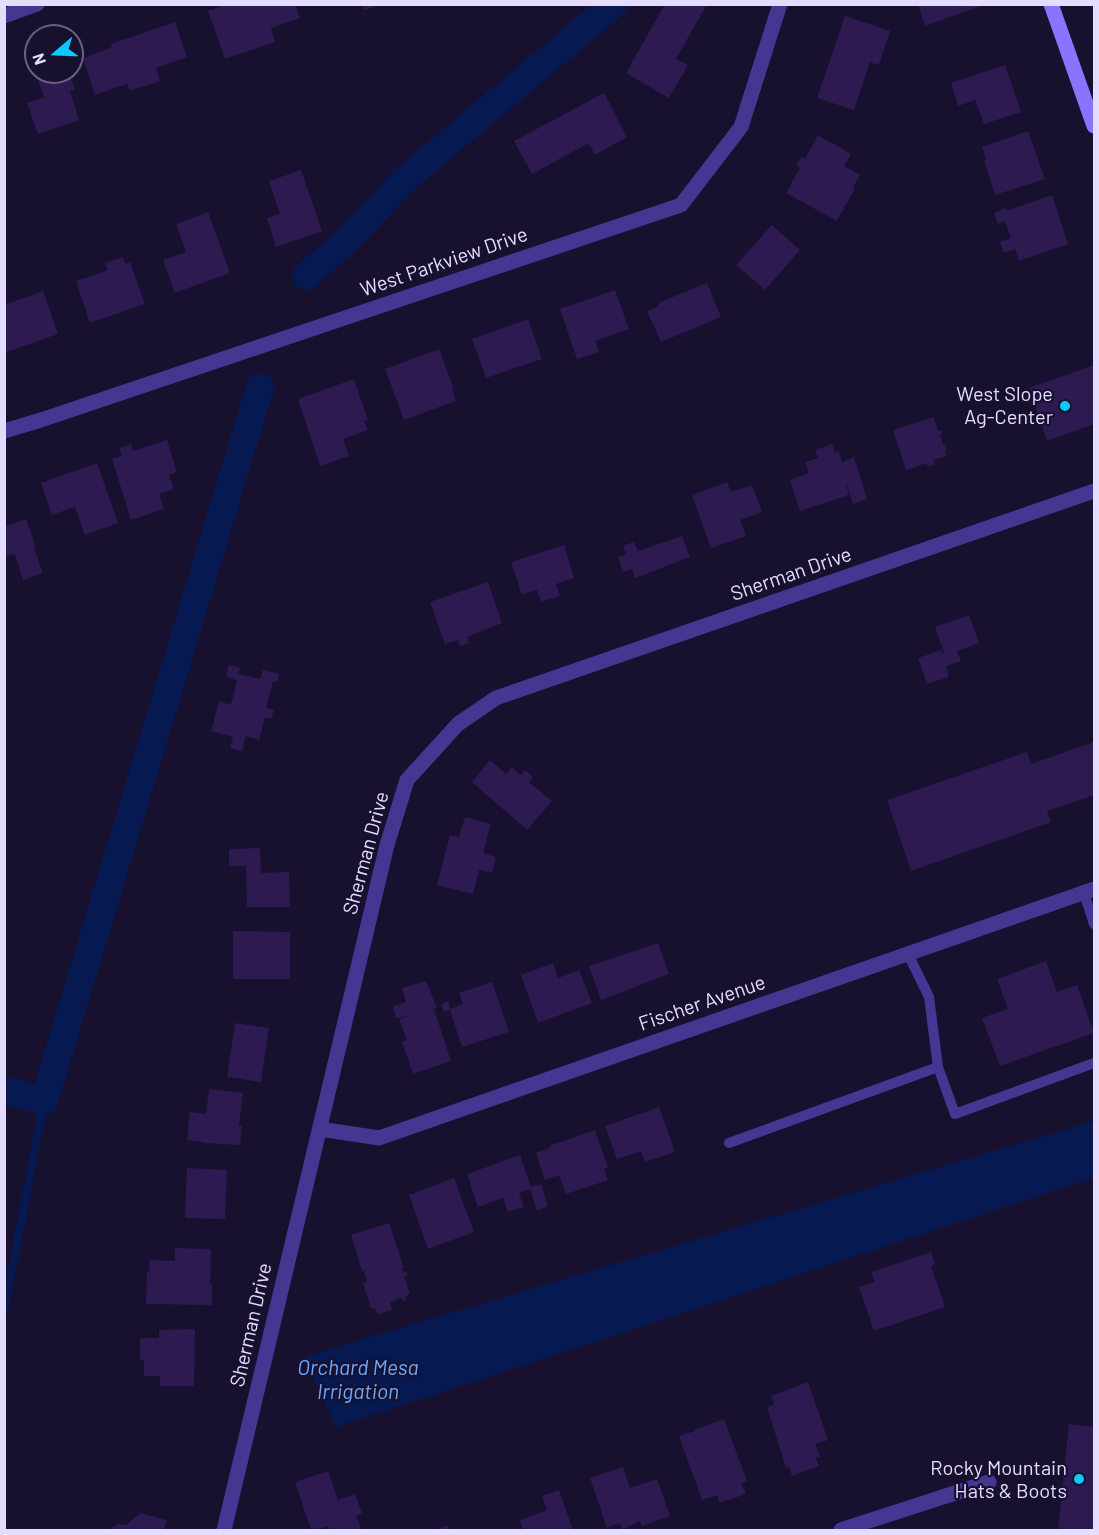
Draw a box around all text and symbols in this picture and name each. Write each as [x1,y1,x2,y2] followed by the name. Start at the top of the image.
[24,24,84,84] north arrow
[28,51,49,68] text: N
[357,222,531,302] street label: West Parkview Drive
[956,382,1053,429] place label: West Slope Ag-Center
[1058,399,1072,413] marker: West Slope Ag-Center
[727,542,855,606] street label: Sherman Drive
[338,789,394,917] street label: Sherman Drive
[635,970,769,1036] street label: Fischer Avenue
[225,1261,277,1389] street label: Sherman Drive
[297,1355,419,1405] water label: Orchard Mesa Irrigation
[930,1456,1067,1503] place label: Rocky Mountain Hats & Boots
[1072,1472,1086,1486] marker: Rocky Mountain Hats & Boots

